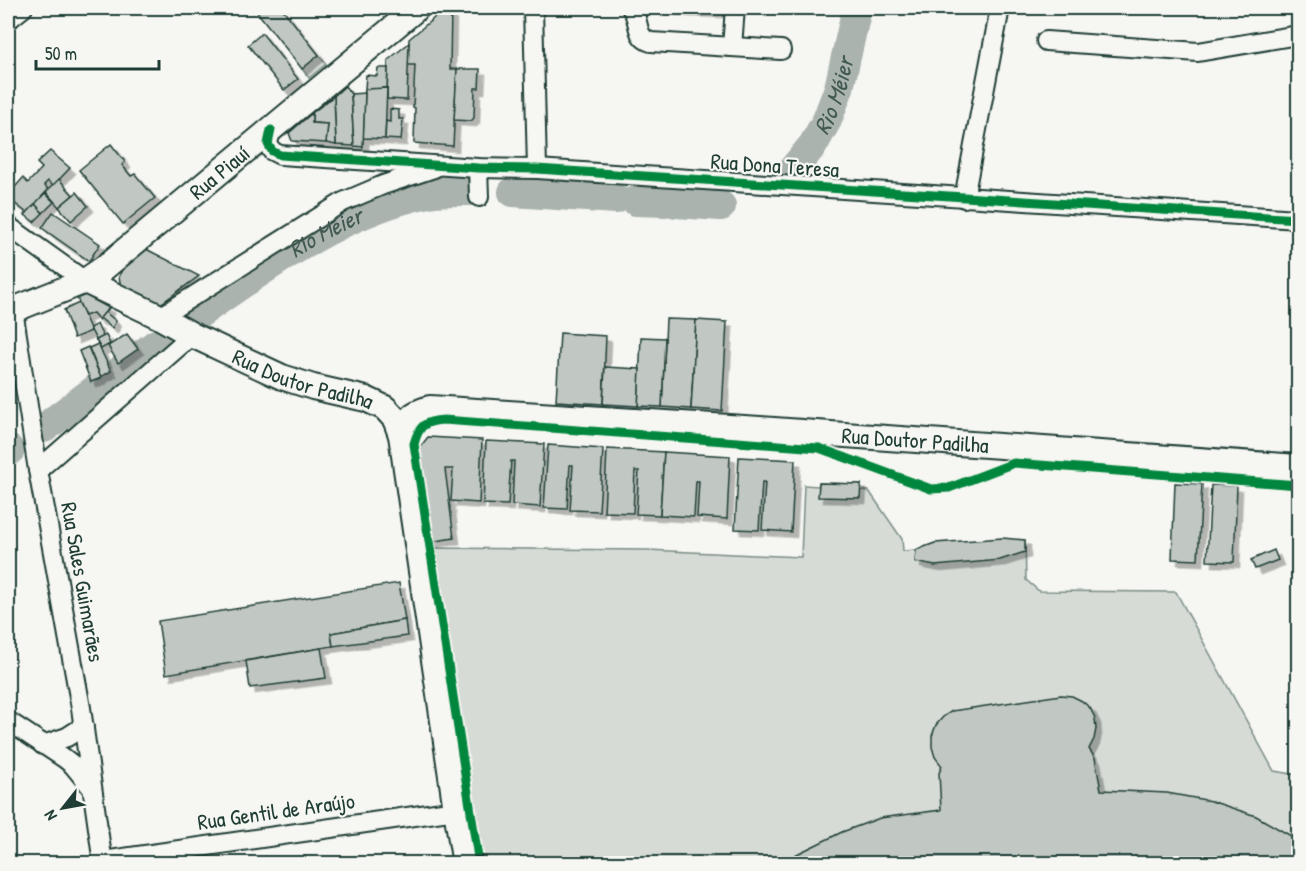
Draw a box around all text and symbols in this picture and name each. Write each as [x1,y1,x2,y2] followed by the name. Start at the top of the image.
[36,33,159,71] scale bar
[45,41,77,66] text: 50 m
[805,51,861,140] water label: Rio Méier
[183,138,256,206] street label: Rua Piauí
[710,146,841,184] street label: Rua Dona Teresa
[282,198,370,265] water label: Rio Méier
[228,341,379,416] street label: Rua Doutor Padilha
[841,420,990,460] street label: Rua Doutor Padilha
[54,500,112,664] street label: Rua Sales Guimarães
[33,778,93,838] north arrow
[196,785,357,837] street label: Rua Gentil de Araújo
[38,806,62,825] text: N

